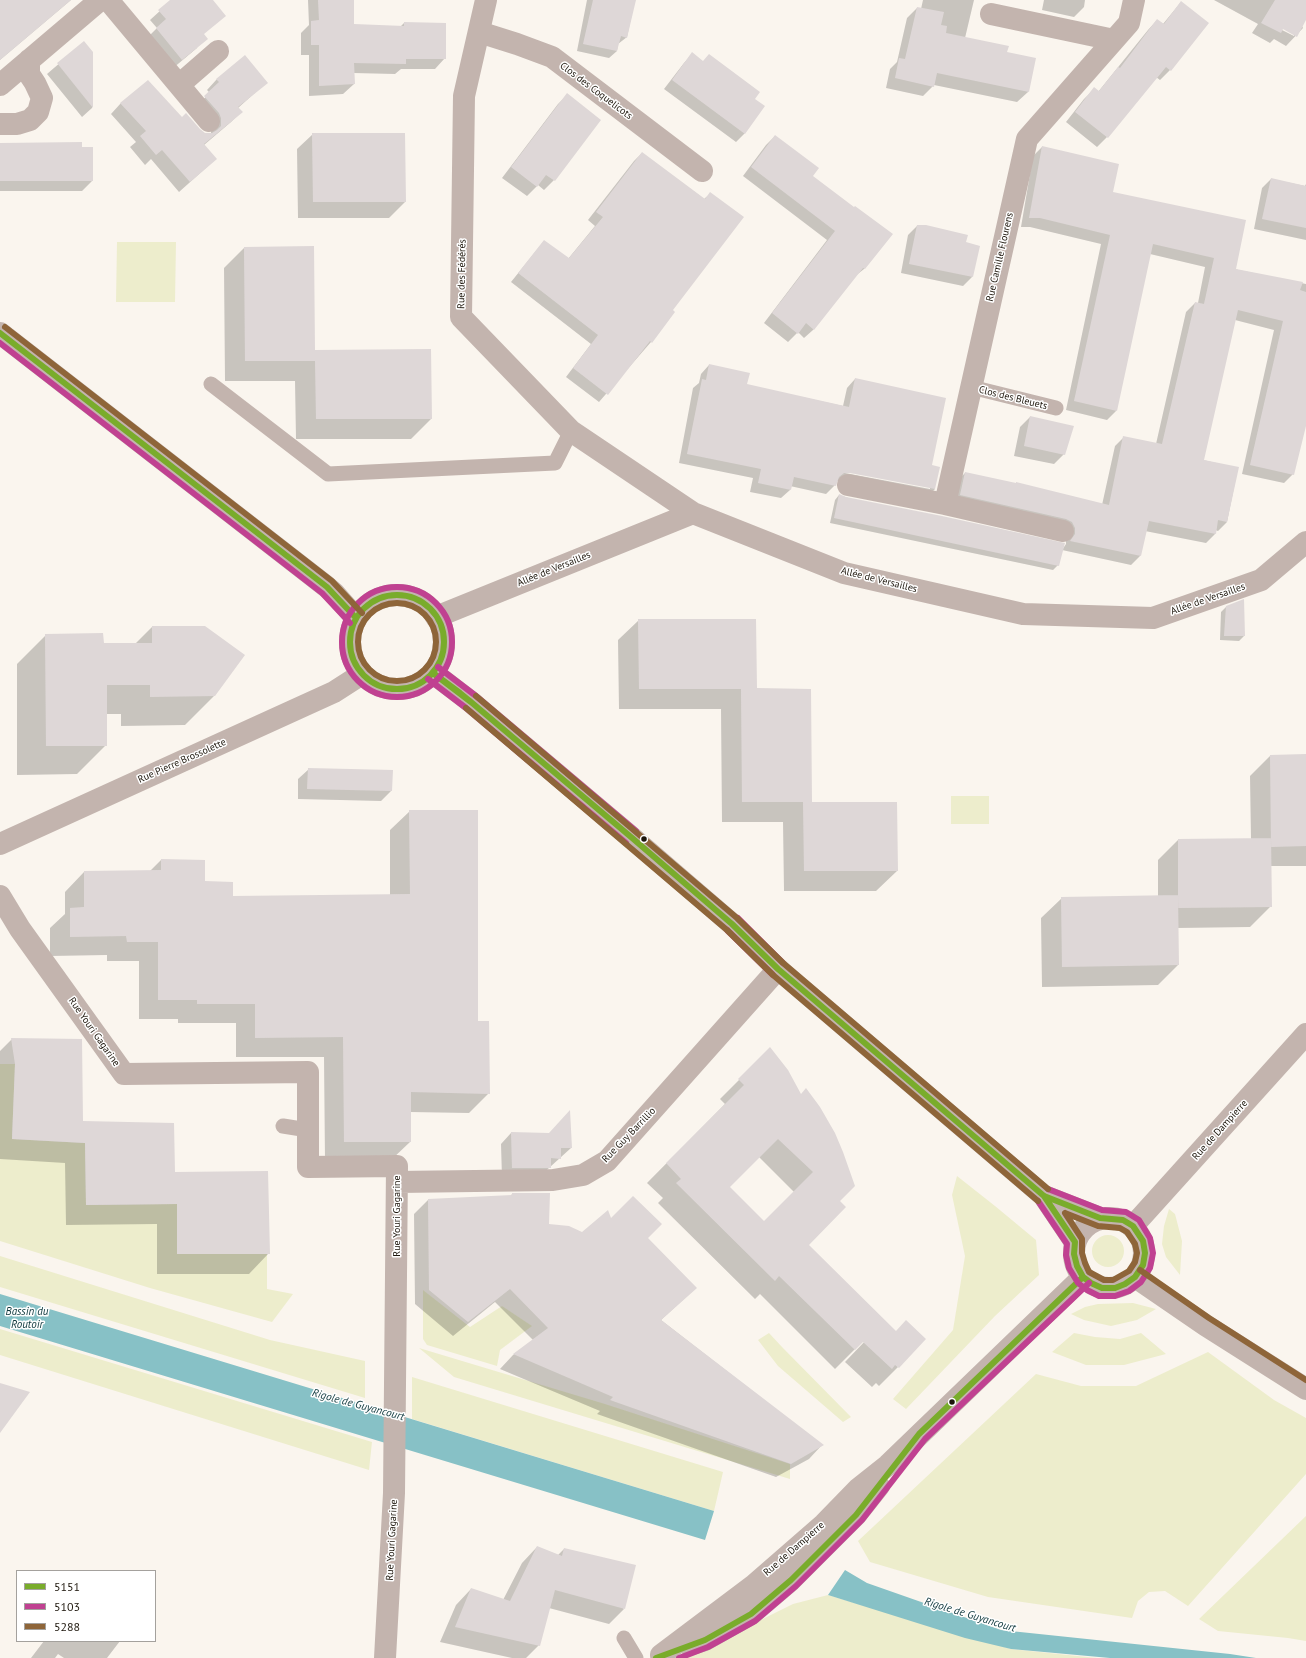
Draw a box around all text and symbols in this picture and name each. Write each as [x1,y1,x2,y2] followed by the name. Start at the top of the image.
[557,60,635,122] street label: Clos des Coquelicots
[984,211,1016,303] street label: Rue Camille Flourens
[455,239,469,309] street label: Rue des Fédérés
[978,384,1048,412] street label: Clos des Bleuets
[516,549,592,589] street label: Allée de Versailles
[840,565,918,595] street label: Allée de Versailles
[1169,581,1247,617] street label: Allée de Versailles
[136,736,228,786] street label: Rue Pierre Brossolette
[639,834,649,844] unlabelled marker
[66,995,122,1069] street label: Rue Youri Gagarine
[1190,1097,1250,1163] street label: Rue de Dampierre
[600,1105,658,1165] street label: Rue Guy Barrillio
[391,1175,403,1257] street label: Rue Youri Gagarine
[6,1305,48,1331] water label: Bassin du Routoir
[311,1386,405,1424] water label: Rigole de Guyancourt
[947,1397,957,1407] unlabelled marker
[384,1499,400,1581] street label: Rue Youri Gagarine
[761,1519,827,1579] street label: Rue de Dampierre
[16,1570,156,1642] legend
[54,1579,80,1594] text: 5151
[923,1595,1017,1635] water label: Rigole de Guyancourt
[54,1599,80,1614] text: 5103
[54,1619,80,1634] text: 5288

